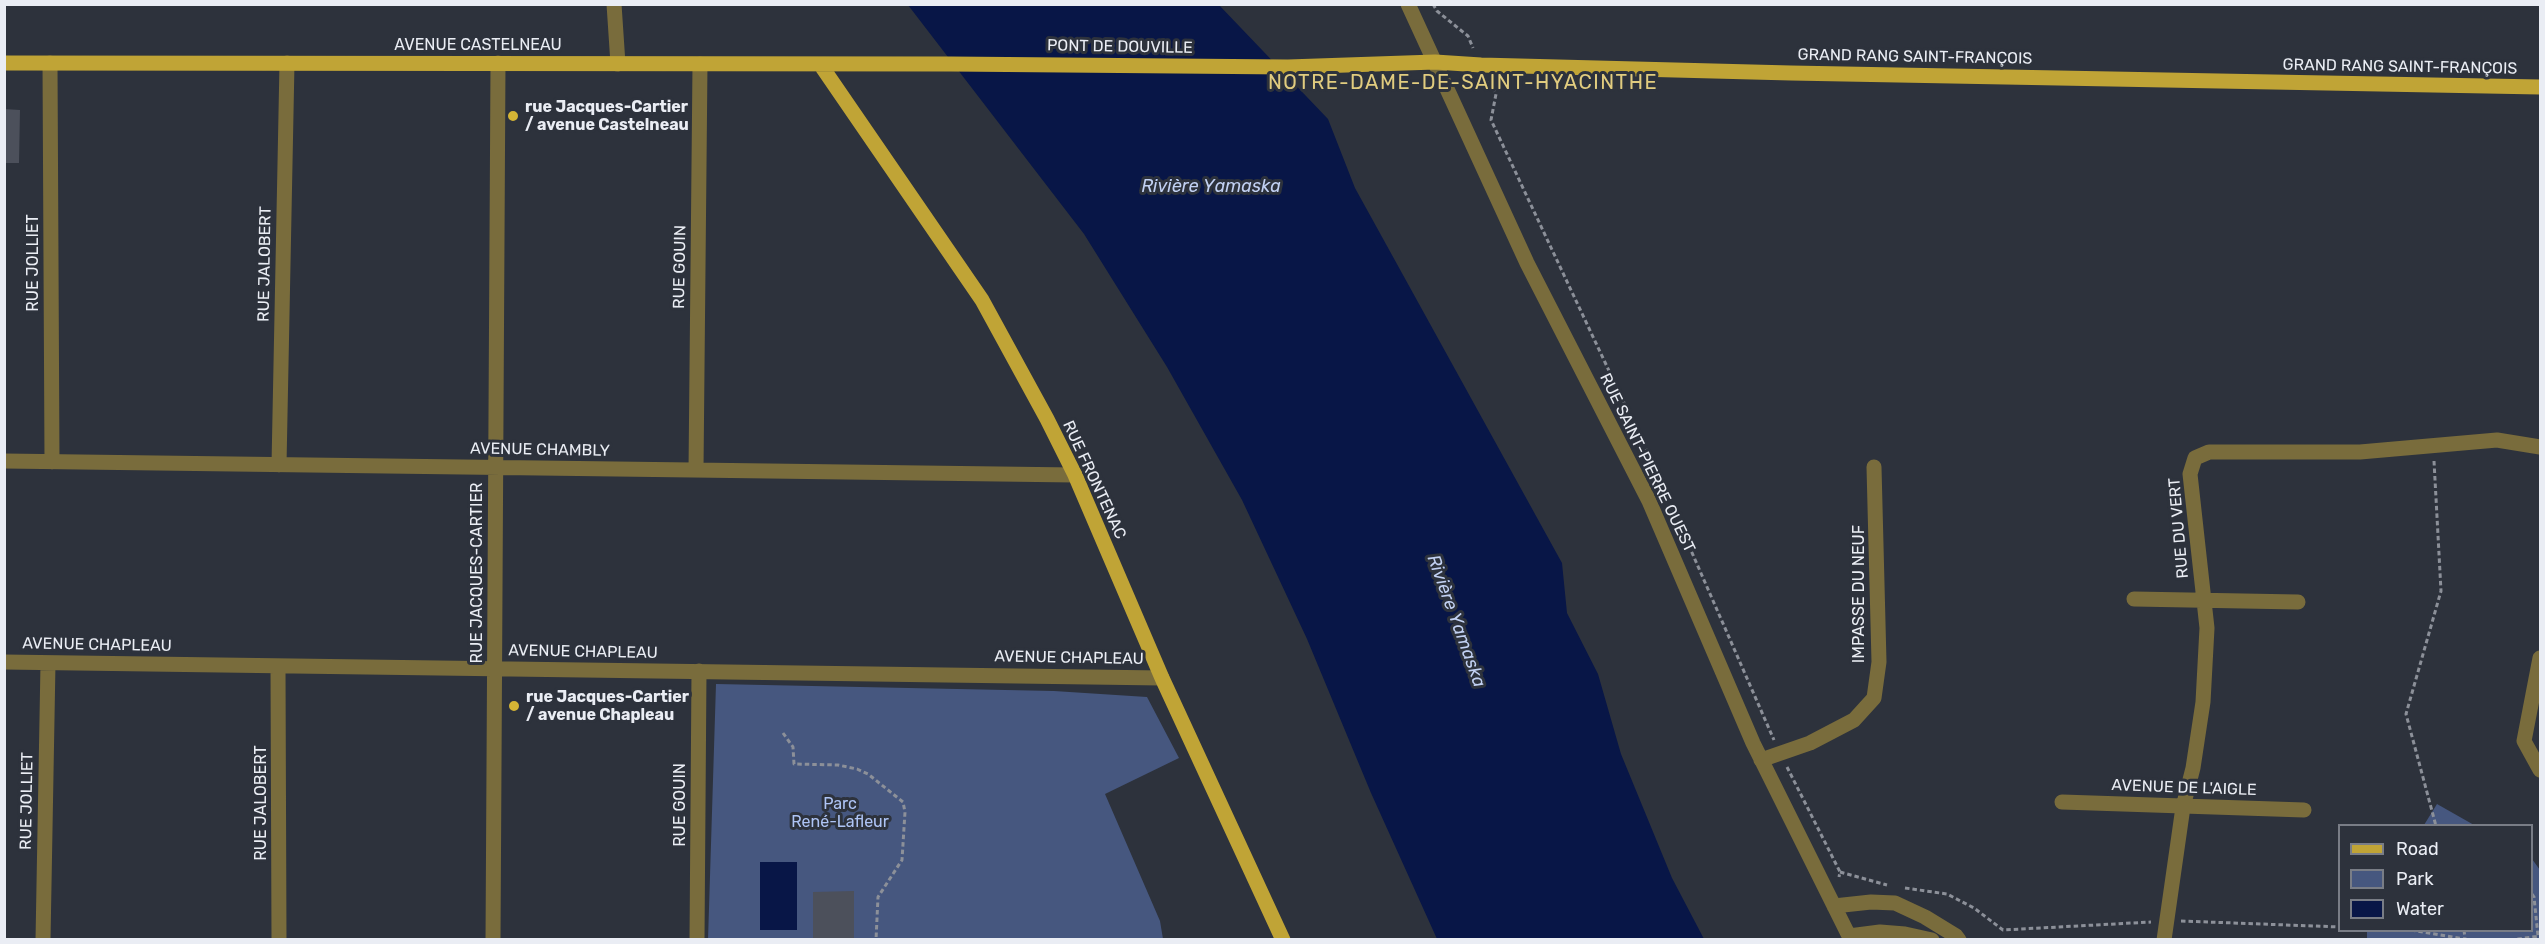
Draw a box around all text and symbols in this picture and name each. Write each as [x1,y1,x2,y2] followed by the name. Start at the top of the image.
[394,35,562,55] street label: AVENUE CASTELNEAU
[1047,36,1193,58] street label: PONT DE DOUVILLE
[1798,45,2032,69] street label: GRAND RANG SAINT-FRANÇOIS
[2283,55,2517,79] street label: GRAND RANG SAINT-FRANÇOIS
[1268,71,1658,95] district label: NOTRE-DAME-DE-SAINT-HYACINTHE
[525,97,689,135] place label: rue Jacques-Cartier / avenue Castelneau
[506,109,520,123] marker: rue Jacques-Cartier / avenue Castelneau
[1141,176,1281,198] water label: Rivière Yamaska
[254,206,276,322] street label: RUE JALOBERT
[23,214,43,312] street label: RUE JOLLIET
[670,225,690,309] street label: RUE GOUIN
[1595,370,1699,556] street label: RUE SAINT-PIERRE OUEST
[1058,418,1130,542] street label: RUE FRONTENAC
[470,439,610,461] street label: AVENUE CHAMBLY
[2165,477,2193,579] street label: RUE DU VERT
[467,482,487,664] street label: RUE JACQUES-CARTIER
[1849,525,1869,663] street label: IMPASSE DU NEUF
[1422,552,1490,690] water label: Rivière Yamaska
[22,634,172,656] street label: AVENUE CHAPLEAU
[508,641,658,663] street label: AVENUE CHAPLEAU
[994,647,1144,669] street label: AVENUE CHAPLEAU
[526,687,689,725] place label: rue Jacques-Cartier / avenue Chapleau
[507,699,521,713] marker: rue Jacques-Cartier / avenue Chapleau
[251,745,271,861] street label: RUE JALOBERT
[17,752,37,850] street label: RUE JOLLIET
[670,763,690,847] street label: RUE GOUIN
[2111,776,2257,800] street label: AVENUE DE L'AIGLE
[791,794,889,832] park label: Parc René-Lafleur
[2338,824,2533,932] legend
[2396,838,2439,860] text: Road
[2396,868,2433,890] text: Park
[2396,898,2444,920] text: Water

